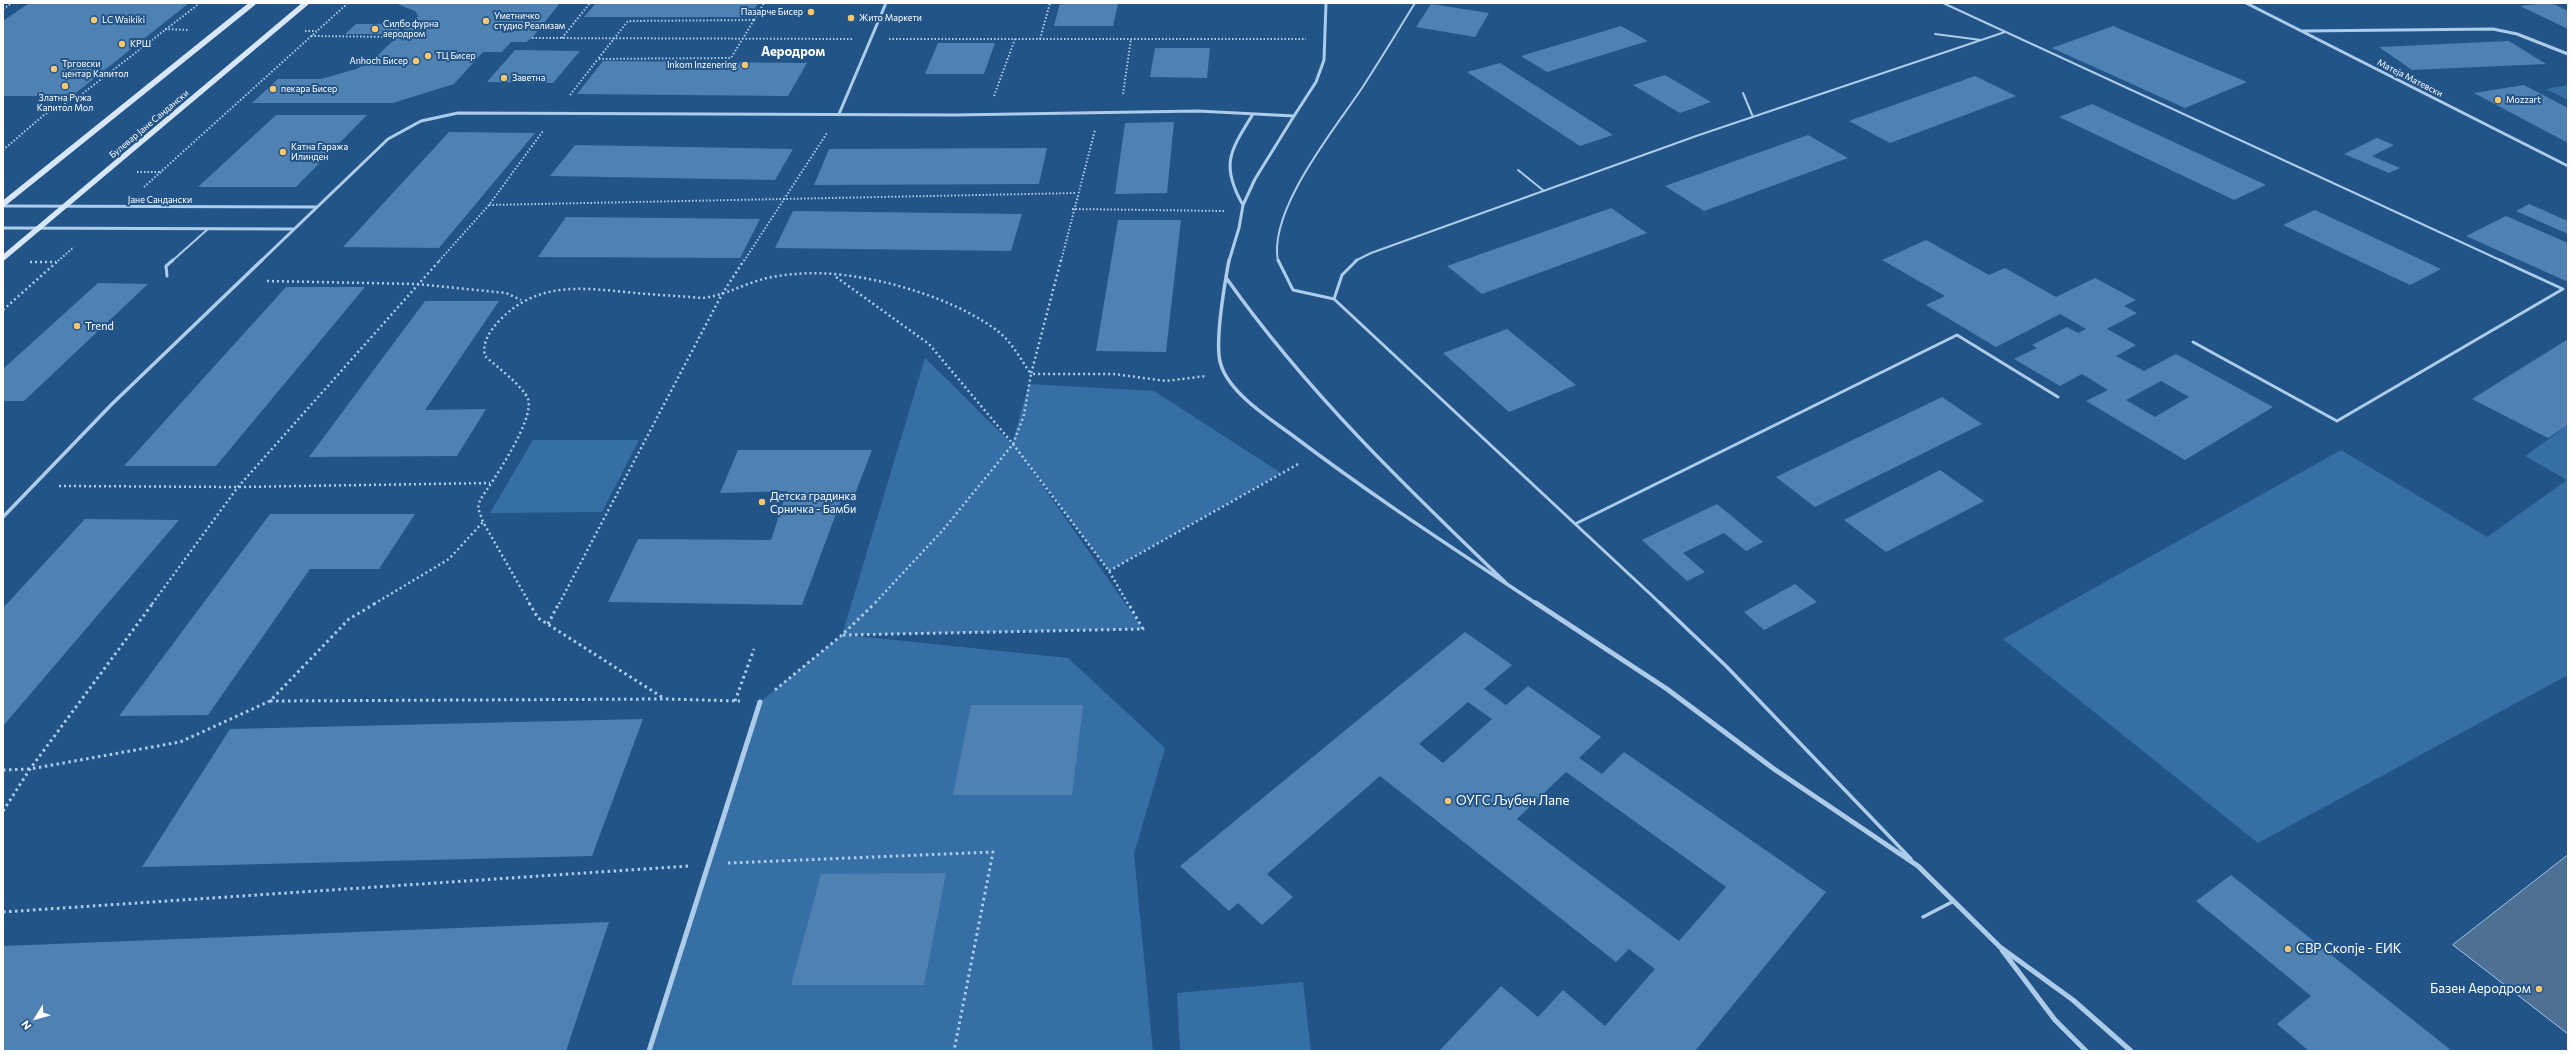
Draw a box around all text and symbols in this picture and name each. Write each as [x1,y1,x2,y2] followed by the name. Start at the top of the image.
[741,7,803,17] place label: Пазарче Бисер
[806,7,816,17] marker: Пазарче Бисер
[494,11,565,32] place label: Уметничко студио Реализам
[846,13,856,23] marker: Жито Маркети
[859,13,922,23] place label: Жито Маркети
[89,15,99,25] marker: LC Waikiki
[102,15,145,25] place label: LC Waikiki
[481,16,491,26] marker: Уметничко студио Реализам
[383,19,439,40] place label: Силбо фурна аеродром
[370,24,380,34] marker: Силбо фурна аеродром
[117,39,127,49] marker: КРШ
[130,39,151,49] place label: КРШ
[761,44,825,60] district label: Аеродром
[423,51,433,61] marker: ТЦ Бисер
[436,51,476,61] place label: ТЦ Бисер
[350,56,408,66] place label: Anhoch Бисер
[411,56,421,66] marker: Anhoch Бисер
[2375,57,2445,99] street label: Матеја Матевски
[62,59,129,80] place label: Трговски центар Капитол
[667,60,737,70] place label: Inkom Inzenering
[740,60,750,70] marker: Inkom Inzenering
[49,64,59,74] marker: Трговски центар Капитол
[499,73,509,83] marker: Заветна
[512,73,545,83] place label: Заветна
[60,81,70,91] marker: Златна Ружа Капитол Мол
[268,84,278,94] marker: пекара Бисер
[281,84,337,94] place label: пекара Бисер
[107,88,191,160] street label: Булевар Јане Сандански
[37,93,93,114] place label: Златна Ружа Капитол Мол
[2493,95,2503,105] marker: Mozzart
[2506,95,2541,105] place label: Mozzart
[291,142,348,163] place label: Катна Гаража Илинден
[278,147,288,157] marker: Катна Гаража Илинден
[128,195,192,205] street label: Јане Сандански
[85,319,114,333] place label: Trend
[72,321,82,331] marker: Trend
[770,489,856,515] place label: Детска градинка Срничка - Бамби
[757,497,767,507] marker: Детска градинка Срничка - Бамби
[1456,793,1569,809] place label: ОУГС Љубен Лапе
[1443,796,1453,806] marker: ОУГС Љубен Лапе
[2296,941,2402,957] place label: СВР Скопје - ЕИК
[2283,944,2293,954] marker: СВР Скопје - ЕИК
[2430,981,2531,997] place label: Базен Аеродром
[2534,984,2544,994] marker: Базен Аеродром
[16,998,56,1038] north arrow
[18,1018,34,1033] text: N

